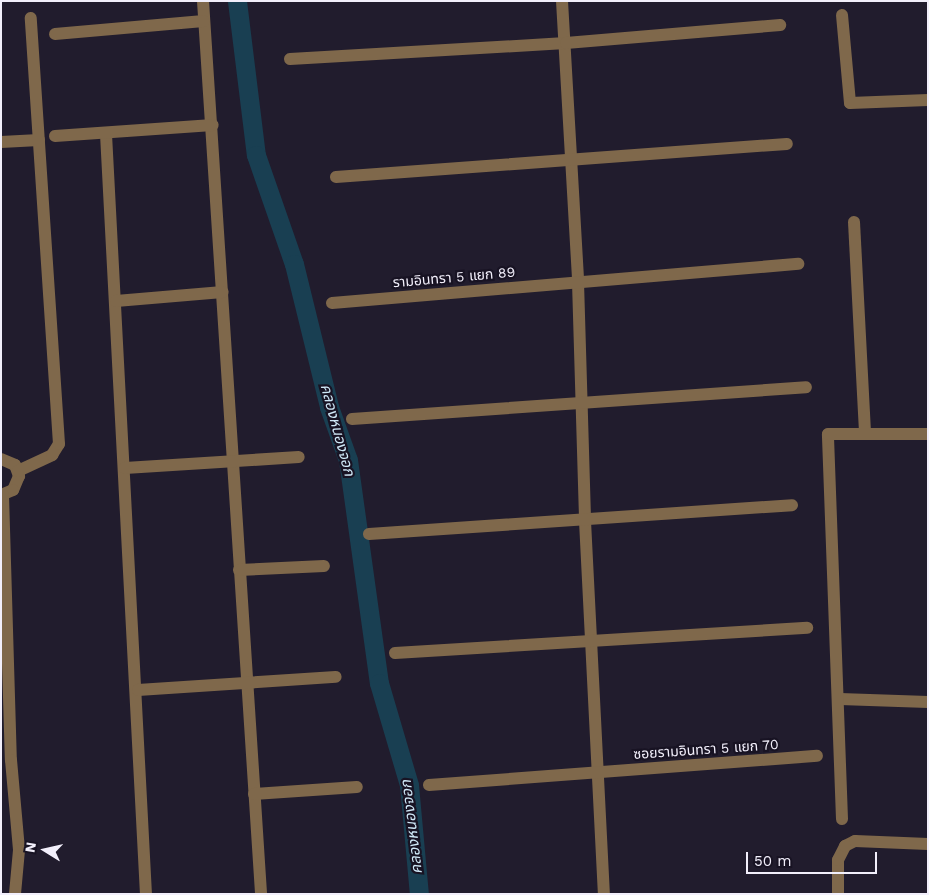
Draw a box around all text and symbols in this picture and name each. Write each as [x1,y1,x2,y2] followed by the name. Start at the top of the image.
[392,263,516,291] street label: รามอินทรา 5 แยก 89
[316,382,358,478] water label: คลองหนองจอก
[633,736,779,762] street label: ซอยรามอินทรา 5 แยก 70
[397,779,427,875] water label: คลองหนองจอก
[20,825,70,875] north arrow
[21,841,39,854] text: N
[749,842,880,874] scale bar
[754,852,791,870] text: 50 m

